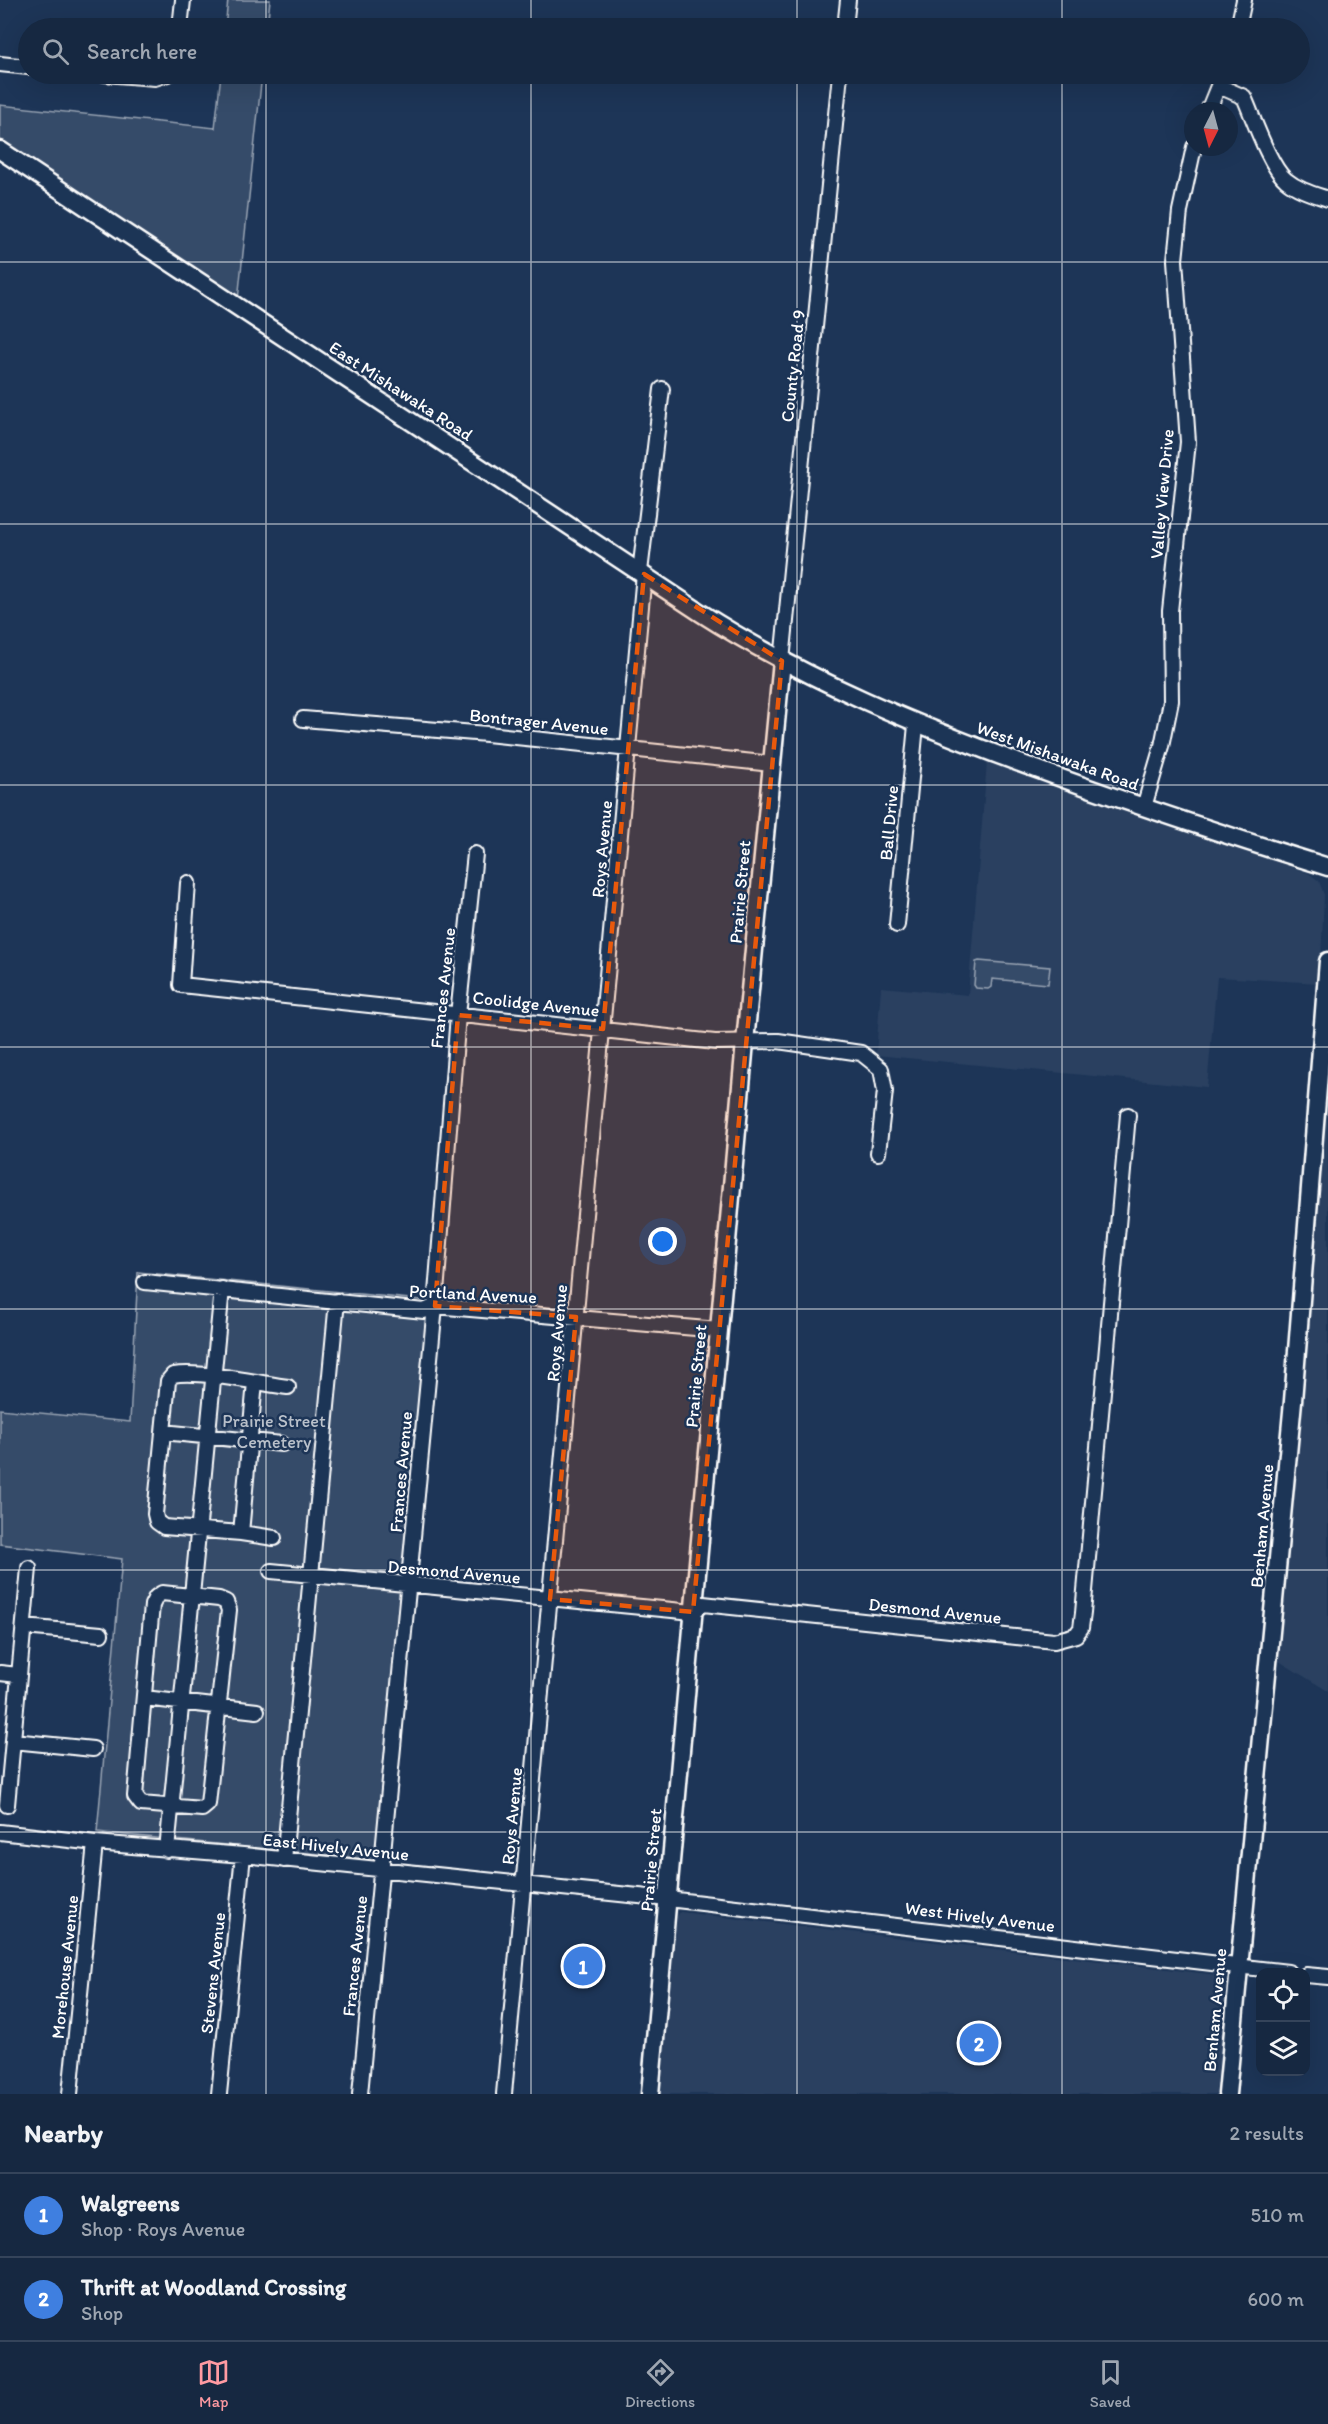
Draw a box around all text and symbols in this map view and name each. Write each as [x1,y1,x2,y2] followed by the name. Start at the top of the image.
[18,18,1310,84] search box
[39,35,72,68] icon: search
[87,38,197,65] text: Search here
[1184,102,1238,156] north arrow
[776,309,810,423] street label: County Road 9
[325,336,477,446] street label: East Mishawaka Road
[1145,428,1179,560] street label: Valley View Drive
[468,704,610,740] street label: Bontrager Avenue
[974,716,1142,796] street label: West Mishawaka Road
[875,784,903,862] street label: Ball Drive
[587,799,617,899] street label: Roys Avenue
[725,839,755,944] street label: Prairie Street
[426,926,460,1050] street label: Frances Avenue
[471,986,601,1022] street label: Coolidge Avenue
[648,1227,677,1256] your location
[409,1280,537,1308] street label: Portland Avenue
[542,1283,572,1383] street label: Roys Avenue
[681,1323,711,1428] street label: Prairie Street
[222,1410,326,1453] park label: Prairie Street Cemetery
[385,1411,417,1533] street label: Frances Avenue
[1246,1463,1278,1589] street label: Benham Avenue
[387,1555,521,1589] street label: Desmond Avenue
[867,1593,1003,1629] street label: Desmond Avenue
[497,1766,527,1866] street label: Roys Avenue
[636,1807,666,1912] street label: Prairie Street
[262,1828,410,1866] street label: East Hively Avenue
[47,1894,83,2040] street label: Morehouse Avenue
[338,1894,372,2018] street label: Frances Avenue
[904,1897,1056,1937] street label: West Hively Avenue
[196,1911,230,2035] street label: Stevens Avenue
[564,1944,602,1988] pin: 1
[1199,1947,1231,2073] street label: Benham Avenue
[1256,1968,1310,2076] map controls
[1256,1968,1310,2022] button: locate
[960,2020,998,2066] pin: 2
[1256,2022,1310,2076] button: layers
[24,2117,103,2149] text: Nearby
[1230,2121,1304,2145] text: 2 results
[81,2190,180,2217] text: Walgreens
[39,2203,48,2227] text: 1
[1251,2203,1304,2227] text: 510 m
[81,2217,245,2241] text: Shop · Roys Avenue
[81,2274,346,2301] text: Thrift at Woodland Crossing
[38,2287,49,2311] text: 2
[1247,2287,1304,2311] text: 600 m
[81,2301,123,2325] text: Shop
[197,2356,230,2411] tab: Map
[625,2356,695,2411] tab: Directions
[1090,2356,1131,2411] tab: Saved

